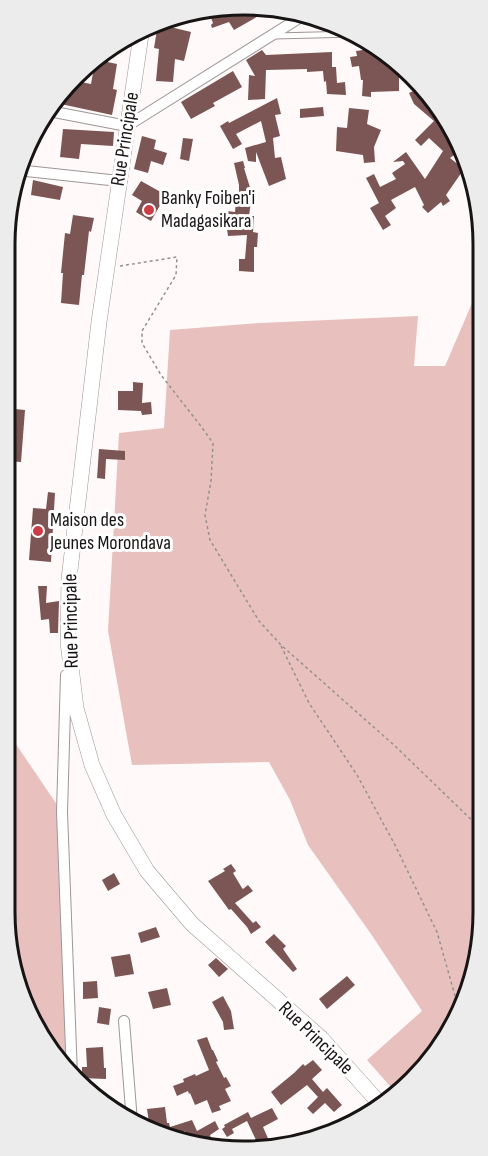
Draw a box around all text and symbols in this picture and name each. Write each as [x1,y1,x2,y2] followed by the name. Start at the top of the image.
[106,90,144,188] street label: Rue Principale
[161,186,255,233] place label: Banky Foiben'i Madagasikara
[142,203,156,217] marker: Banky Foiben'i Madagasikara
[49,508,171,555] place label: Maison des Jeunes Morondava
[31,524,45,538] marker: Maison des Jeunes Morondava
[58,573,84,669] street label: Rue Principale
[274,996,358,1080] street label: Rue Principale

